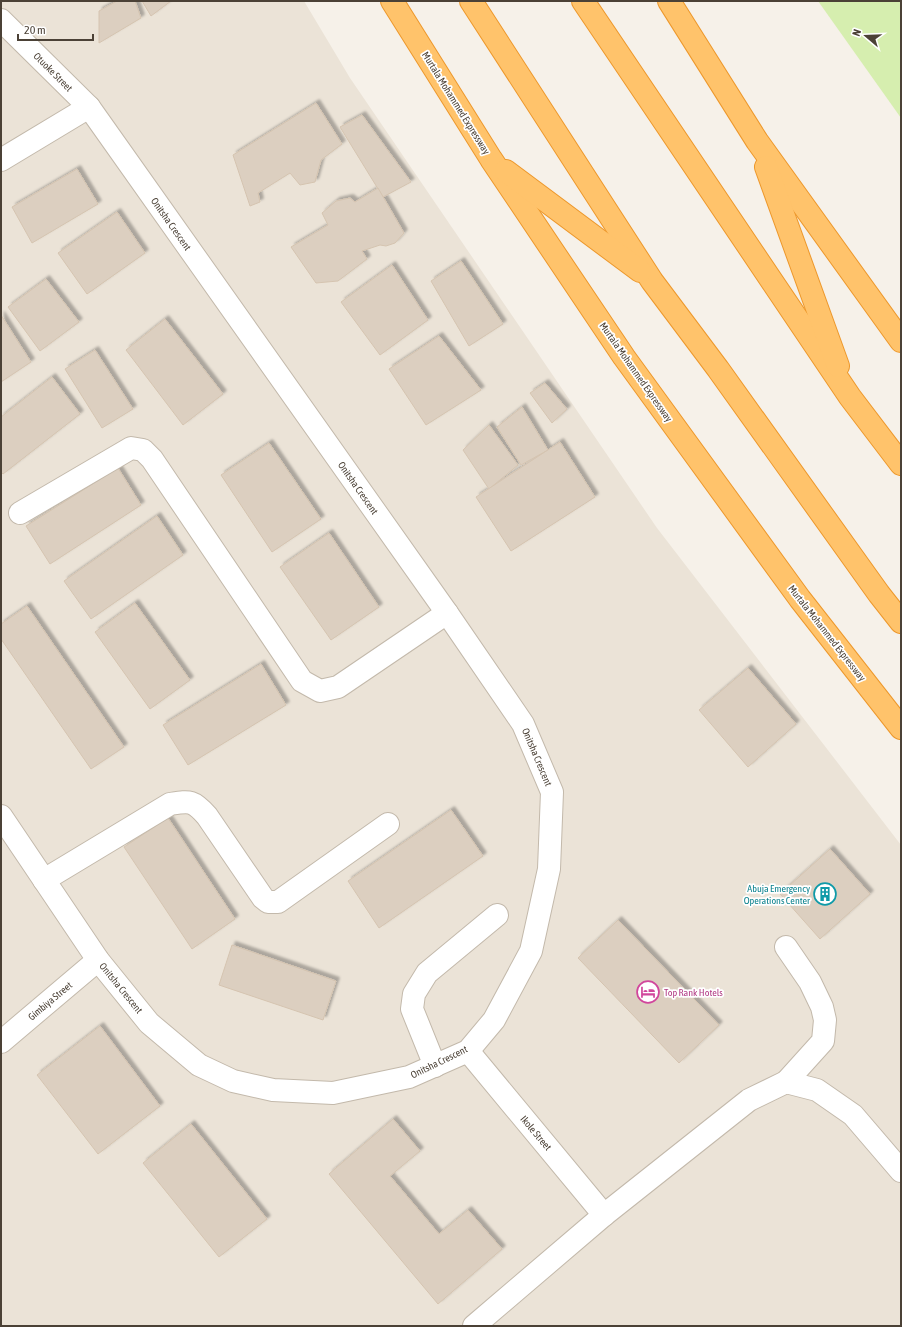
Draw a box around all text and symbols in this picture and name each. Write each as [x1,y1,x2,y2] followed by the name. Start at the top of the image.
[18,16,93,42] scale bar
[846,16,886,56] north arrow
[24,23,46,37] text: 20 m
[850,28,863,38] text: N
[31,50,75,94] street label: Otuoke Street
[420,50,492,156] street label: Murtala Mohammed Expressway
[149,196,193,253] street label: Onitsha Crescent
[597,320,675,424] street label: Murtala Mohammed Expressway
[336,460,380,517] street label: Onitsha Crescent
[786,583,868,683] street label: Murtala Mohammed Expressway
[520,726,554,788] street label: Onitsha Crescent
[812,881,838,907] building icon: Abuja Emergency Operations Center
[744,883,811,906] place label: Abuja Emergency Operations Center
[97,961,145,1016] street label: Onitsha Crescent
[26,979,74,1023] street label: Gimbiya Street
[635,979,661,1005] hotel icon: Top Rank Hotels
[664,987,723,998] place label: Top Rank Hotels
[409,1043,469,1080] street label: Onitsha Crescent
[518,1113,554,1153] street label: Ikole Street

